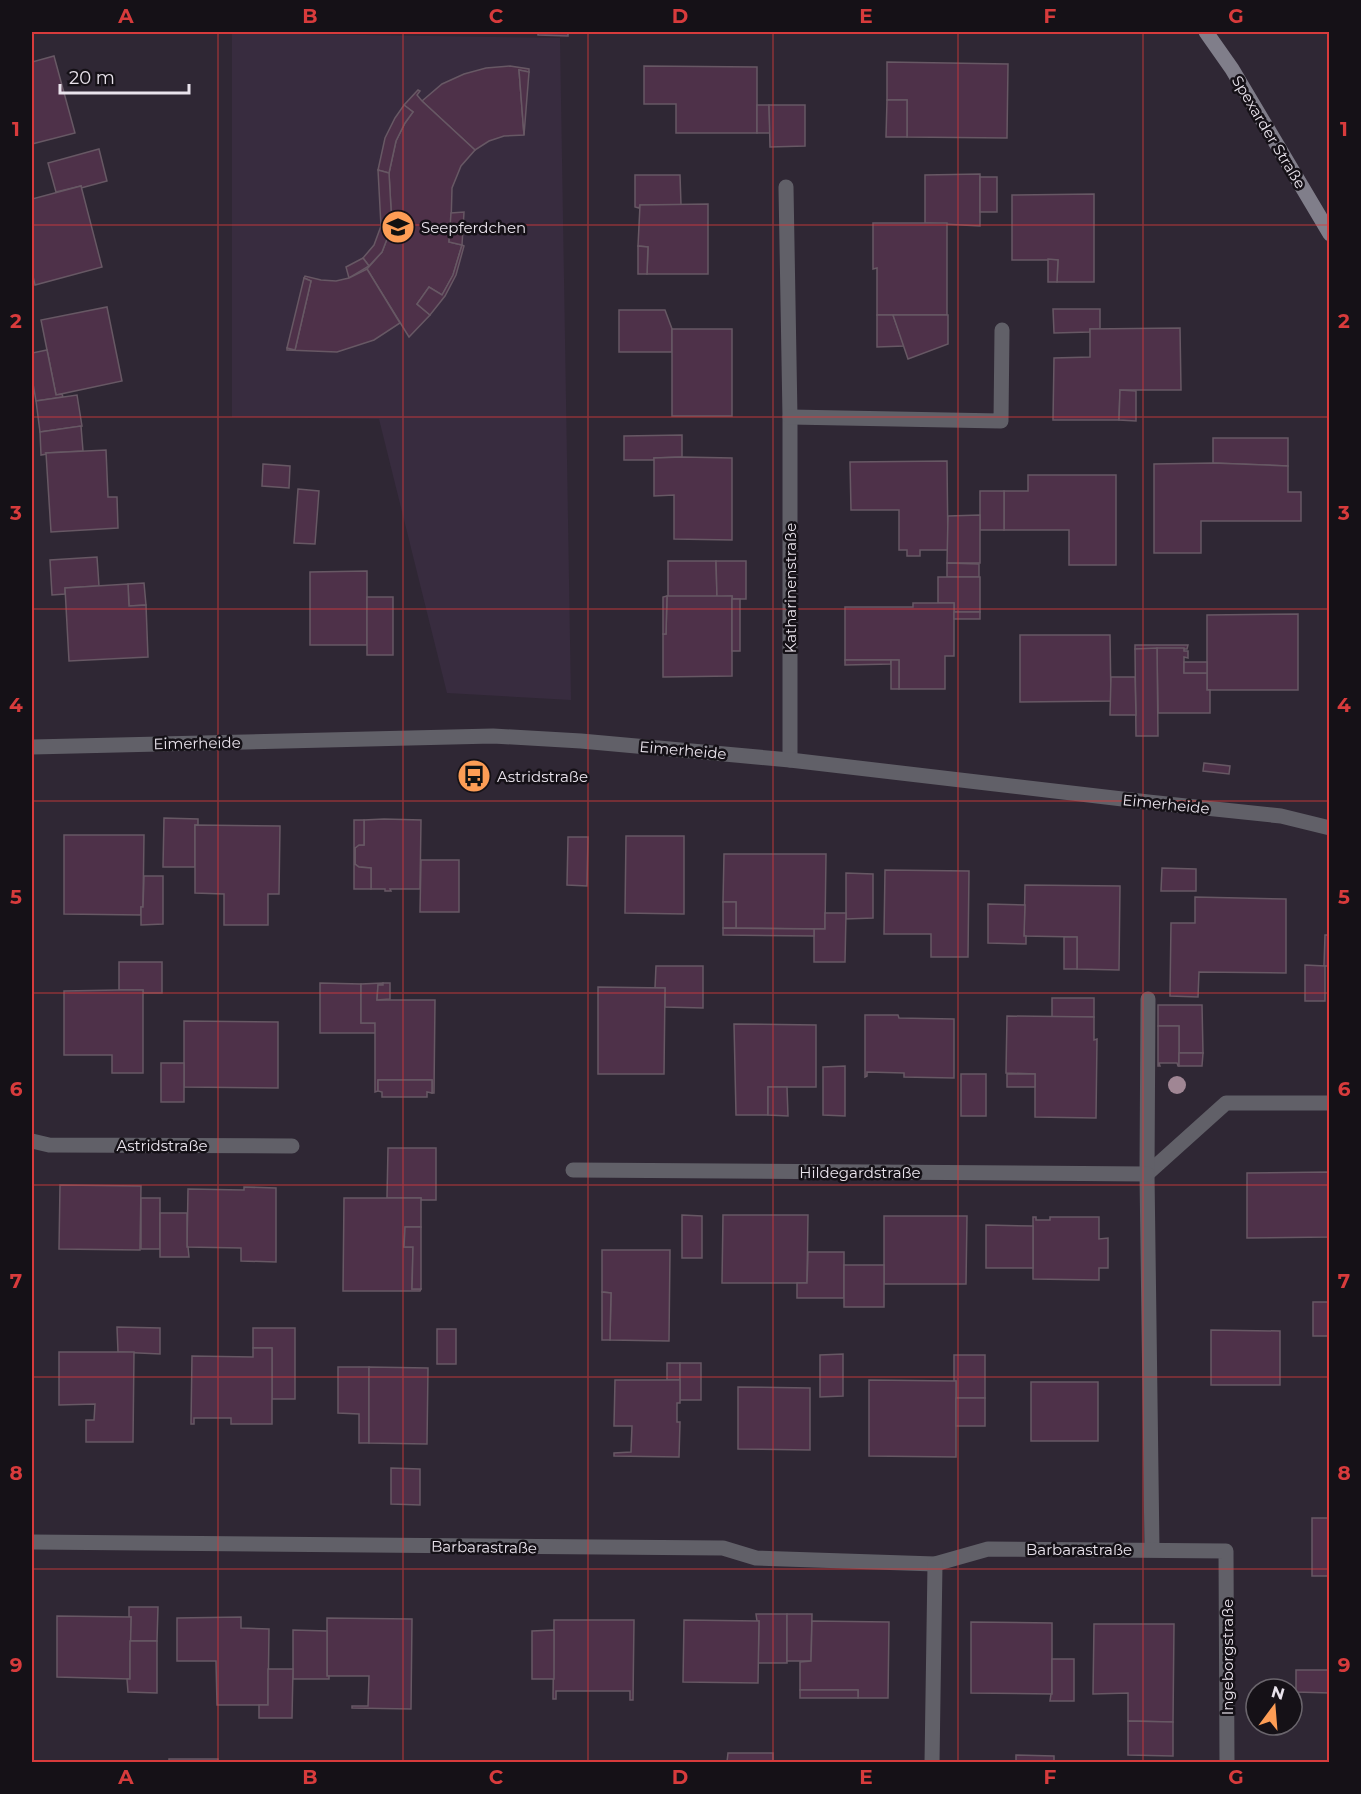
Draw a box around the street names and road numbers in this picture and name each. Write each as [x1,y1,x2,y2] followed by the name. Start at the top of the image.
[1228,72,1310,192] street label: Spexarder Straße
[781,523,800,653] street label: Katharinenstraße
[153,733,241,753] street label: Eimerheide
[639,737,727,763] street label: Eimerheide
[1122,790,1210,818] street label: Eimerheide
[117,1136,207,1155] street label: Astridstraße
[799,1163,921,1182] street label: Hildegardstraße
[431,1537,537,1557] street label: Barbarastraße
[1026,1540,1132,1559] street label: Barbarastraße
[1218,1599,1237,1715] street label: Ingeborgstraße

